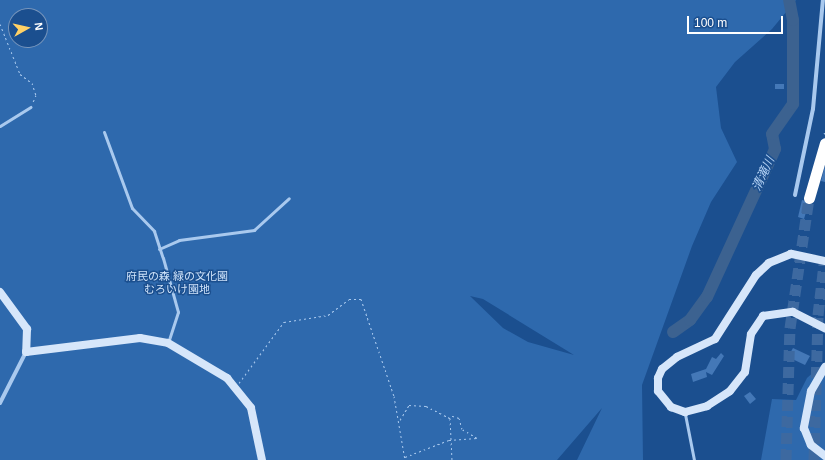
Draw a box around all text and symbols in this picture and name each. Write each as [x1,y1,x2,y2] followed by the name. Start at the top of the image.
[8,8,48,48] north arrow
[689,8,785,34] scale bar
[694,16,727,30] text: 100 m
[32,22,45,31] text: N
[750,155,778,193] water label: 清滝川
[126,270,228,296] park label: 府民の森 緑の文化園 むろいけ園地

